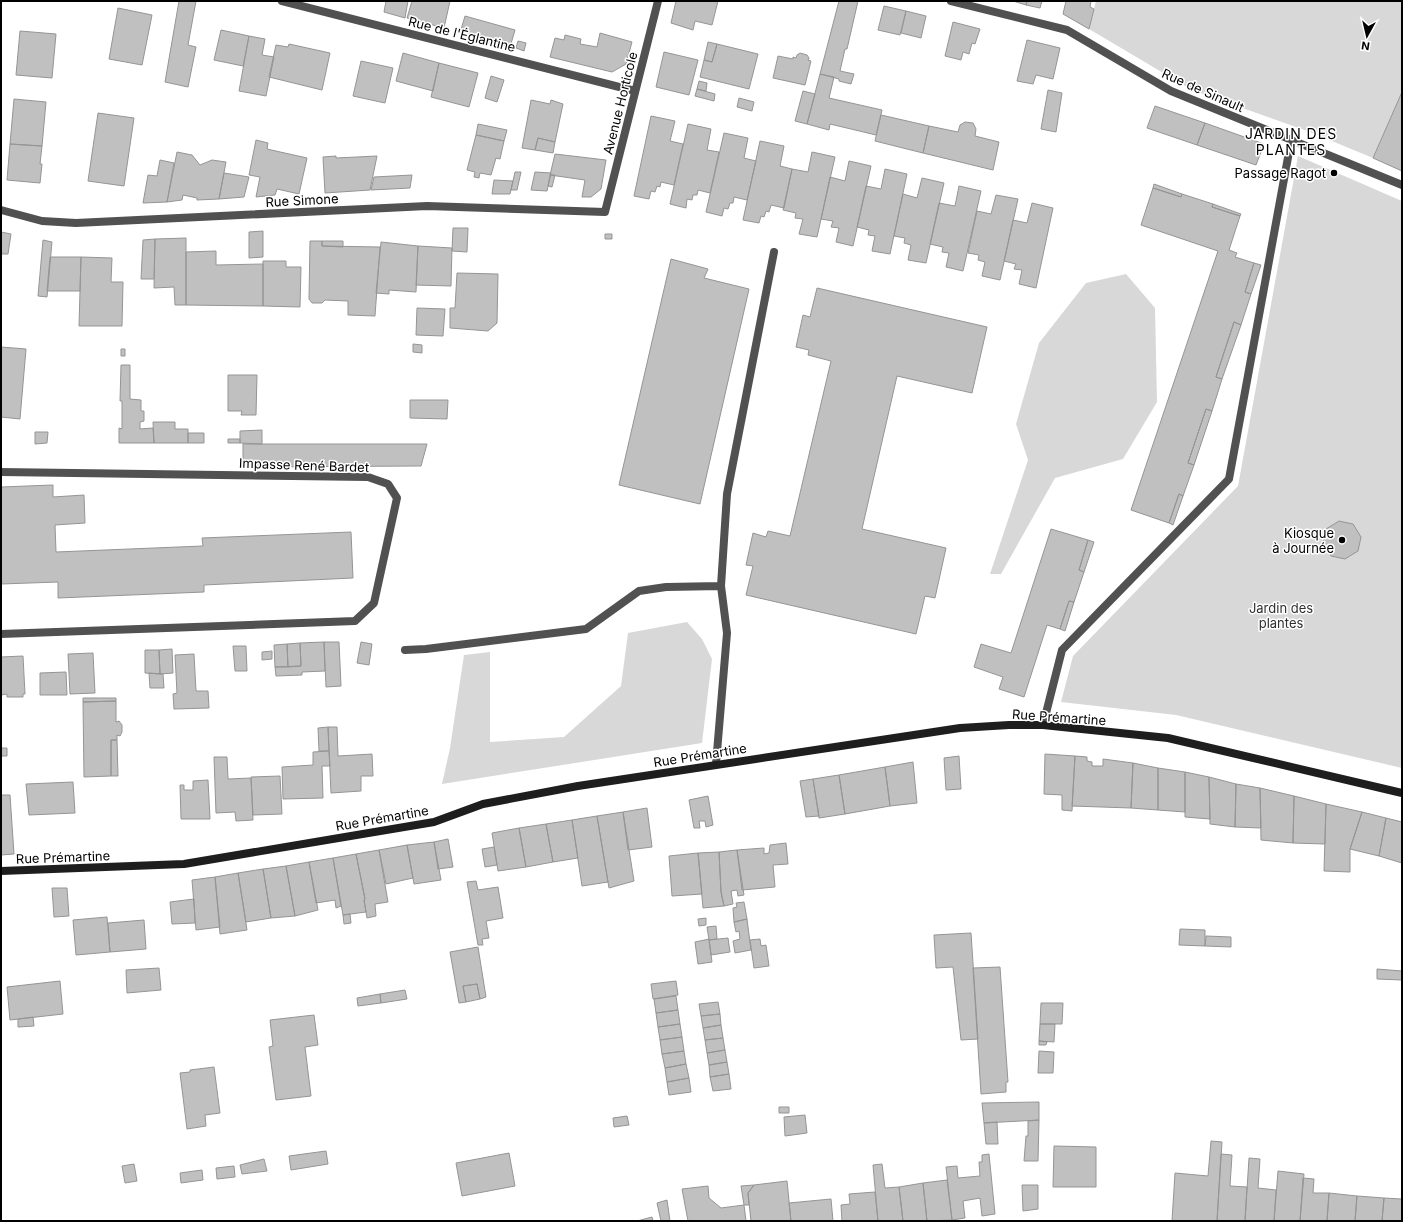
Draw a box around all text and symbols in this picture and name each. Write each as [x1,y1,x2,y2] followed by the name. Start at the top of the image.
[407,13,517,55] street label: Rue de l'Églantine
[1347,16,1387,56] north arrow
[1360,38,1371,53] text: N
[600,50,640,156] street label: Avenue Horticole
[1159,65,1247,115] street label: Rue de Sinault
[1245,125,1337,158] district label: JARDIN DES PLANTES
[1235,165,1326,181] place label: Passage Ragot
[1329,168,1339,178] marker: Passage Ragot
[265,190,339,210] street label: Rue Simone
[239,455,369,475] street label: Impasse René Bardet
[1272,525,1334,556] place label: Kiosque à Journée
[1337,535,1347,545] marker: Kiosque à Journée
[1249,600,1313,631] park label: Jardin des plantes
[1011,706,1107,728] street label: Rue Prémartine
[652,740,748,770] street label: Rue Prémartine
[334,802,430,834] street label: Rue Prémartine
[16,847,110,867] street label: Rue Prémartine

